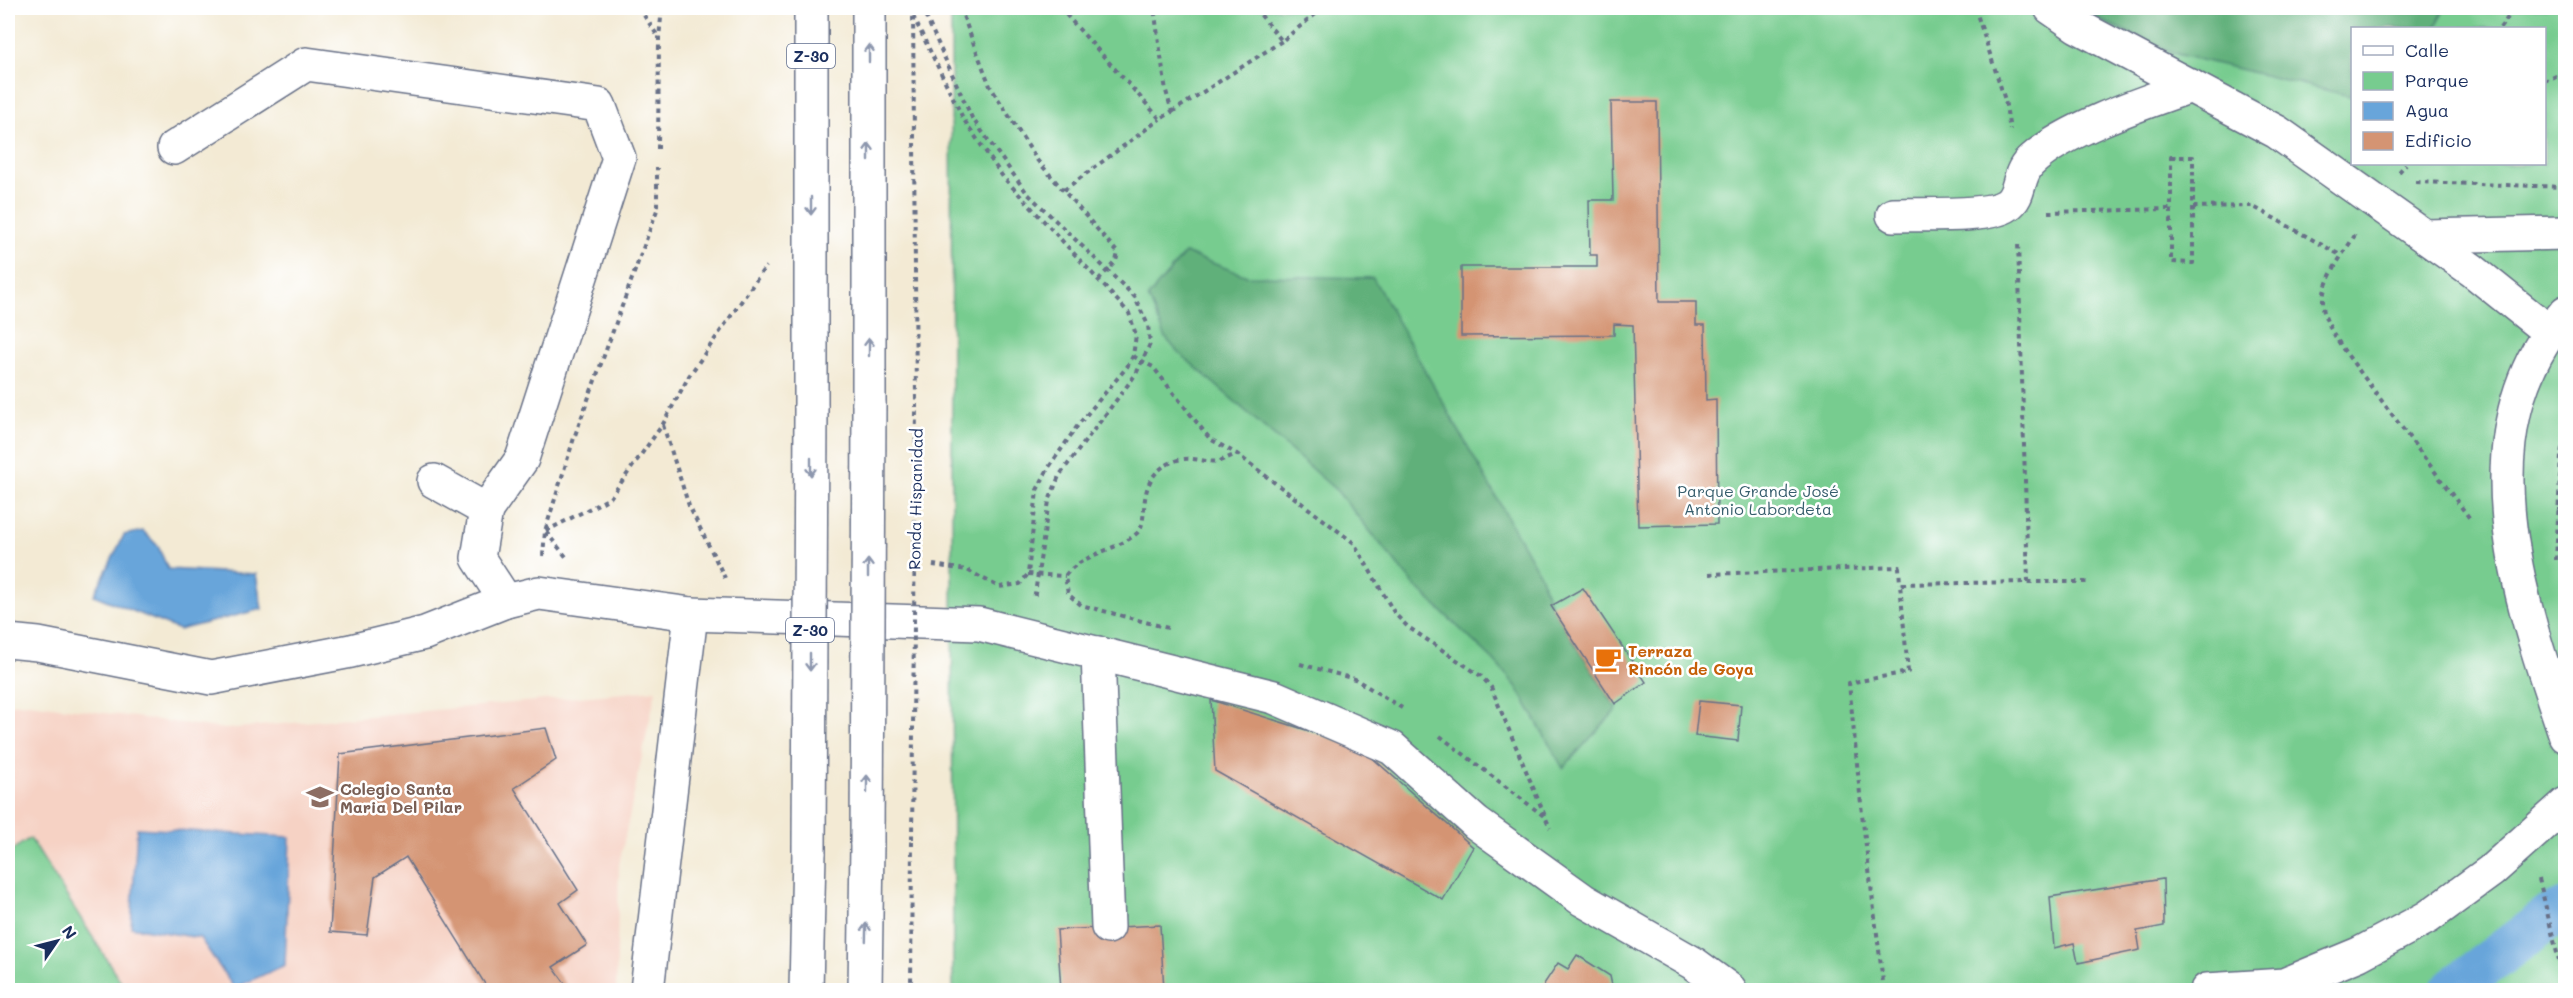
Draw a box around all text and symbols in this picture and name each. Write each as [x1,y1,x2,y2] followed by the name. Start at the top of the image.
[2351,27,2546,165] legend
[2405,38,2449,62] text: Calle
[787,44,835,68] road number: Z-30
[863,44,875,64] one-way arrow
[2405,68,2469,92] text: Parque
[2405,98,2449,122] text: Agua
[2405,128,2472,152] text: Edificio
[863,142,875,162] one-way arrow
[805,195,817,215] one-way arrow
[863,337,875,357] one-way arrow
[903,428,927,570] street label: Ronda Hispanidad
[805,456,817,476] one-way arrow
[1677,480,1839,519] park label: Parque Grande José Antonio Labordeta
[862,559,874,579] one-way arrow
[786,618,834,642] road number: Z-30
[1628,640,1754,679] place label: Terraza Rincón de Goya
[1593,644,1623,674] cafe icon: Terraza Rincón de Goya
[804,651,816,671] one-way arrow
[861,775,873,795] one-way arrow
[340,778,462,817] place label: Colegio Santa Maria Del Pilar
[305,782,335,812] school or university icon: Colegio Santa Maria Del Pilar
[27,911,87,971] north arrow
[58,921,82,943] text: N
[860,923,872,943] one-way arrow

